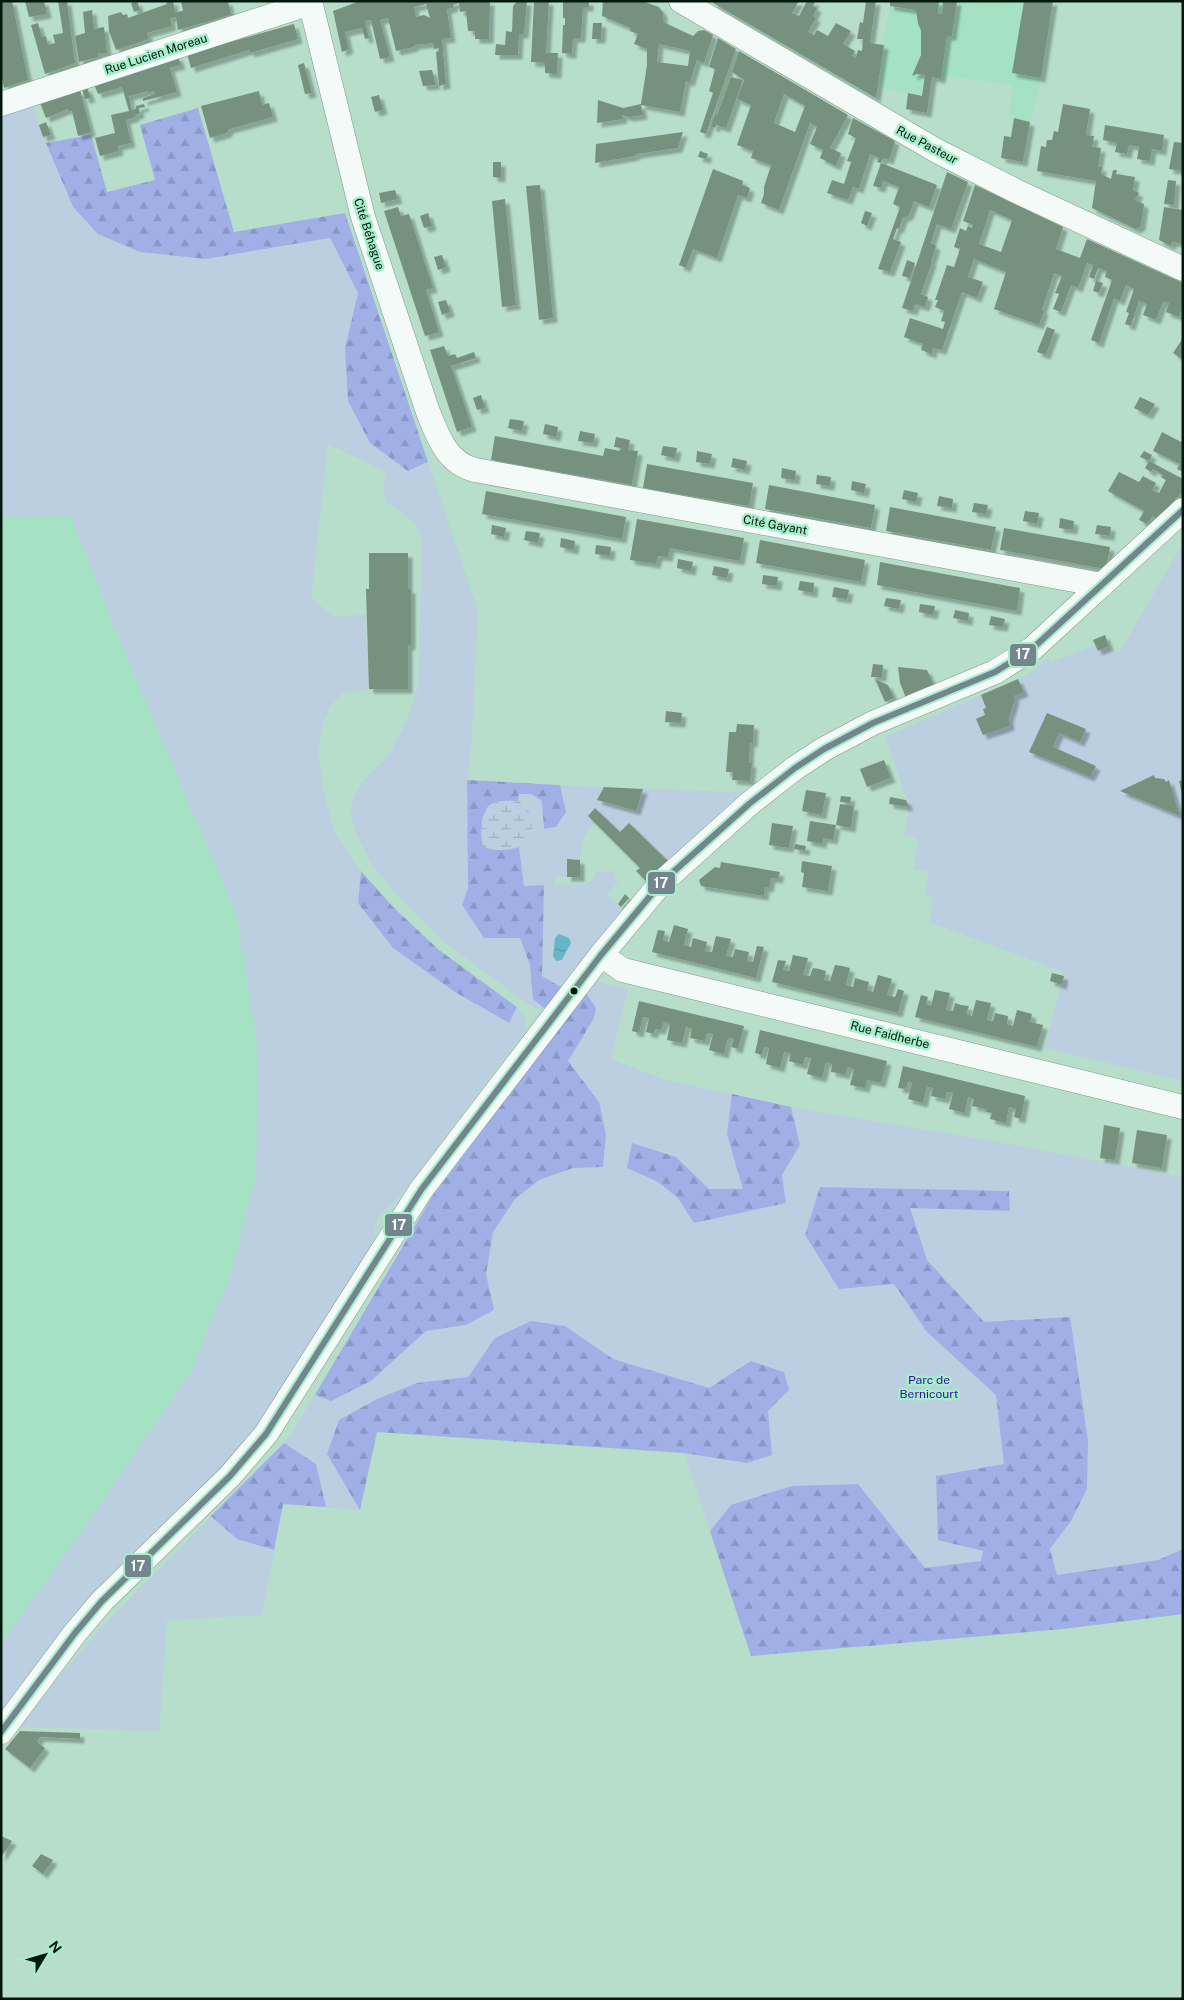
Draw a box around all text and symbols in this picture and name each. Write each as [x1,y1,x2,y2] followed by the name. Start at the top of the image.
[103,31,209,77] street label: Rue Lucien Moreau
[894,123,960,167] street label: Rue Pasteur
[351,196,387,272] street label: Cité Béhague
[742,512,808,538] street label: Cité Gayant
[1009,643,1037,667] line badge: 17
[1016,646,1031,662] text: 17
[647,871,676,895] line badge: 17
[654,875,669,891] text: 17
[569,986,579,996] unlabelled marker
[849,1018,931,1052] street label: Rue Faidherbe
[384,1213,413,1237] line badge: 17
[392,1217,407,1233] text: 17
[900,1373,959,1401] park label: Parc de Bernicourt
[124,1554,152,1578] line badge: 17
[131,1558,146,1574] text: 17
[20,1930,70,1980] north arrow
[46,1938,65,1956] text: N

